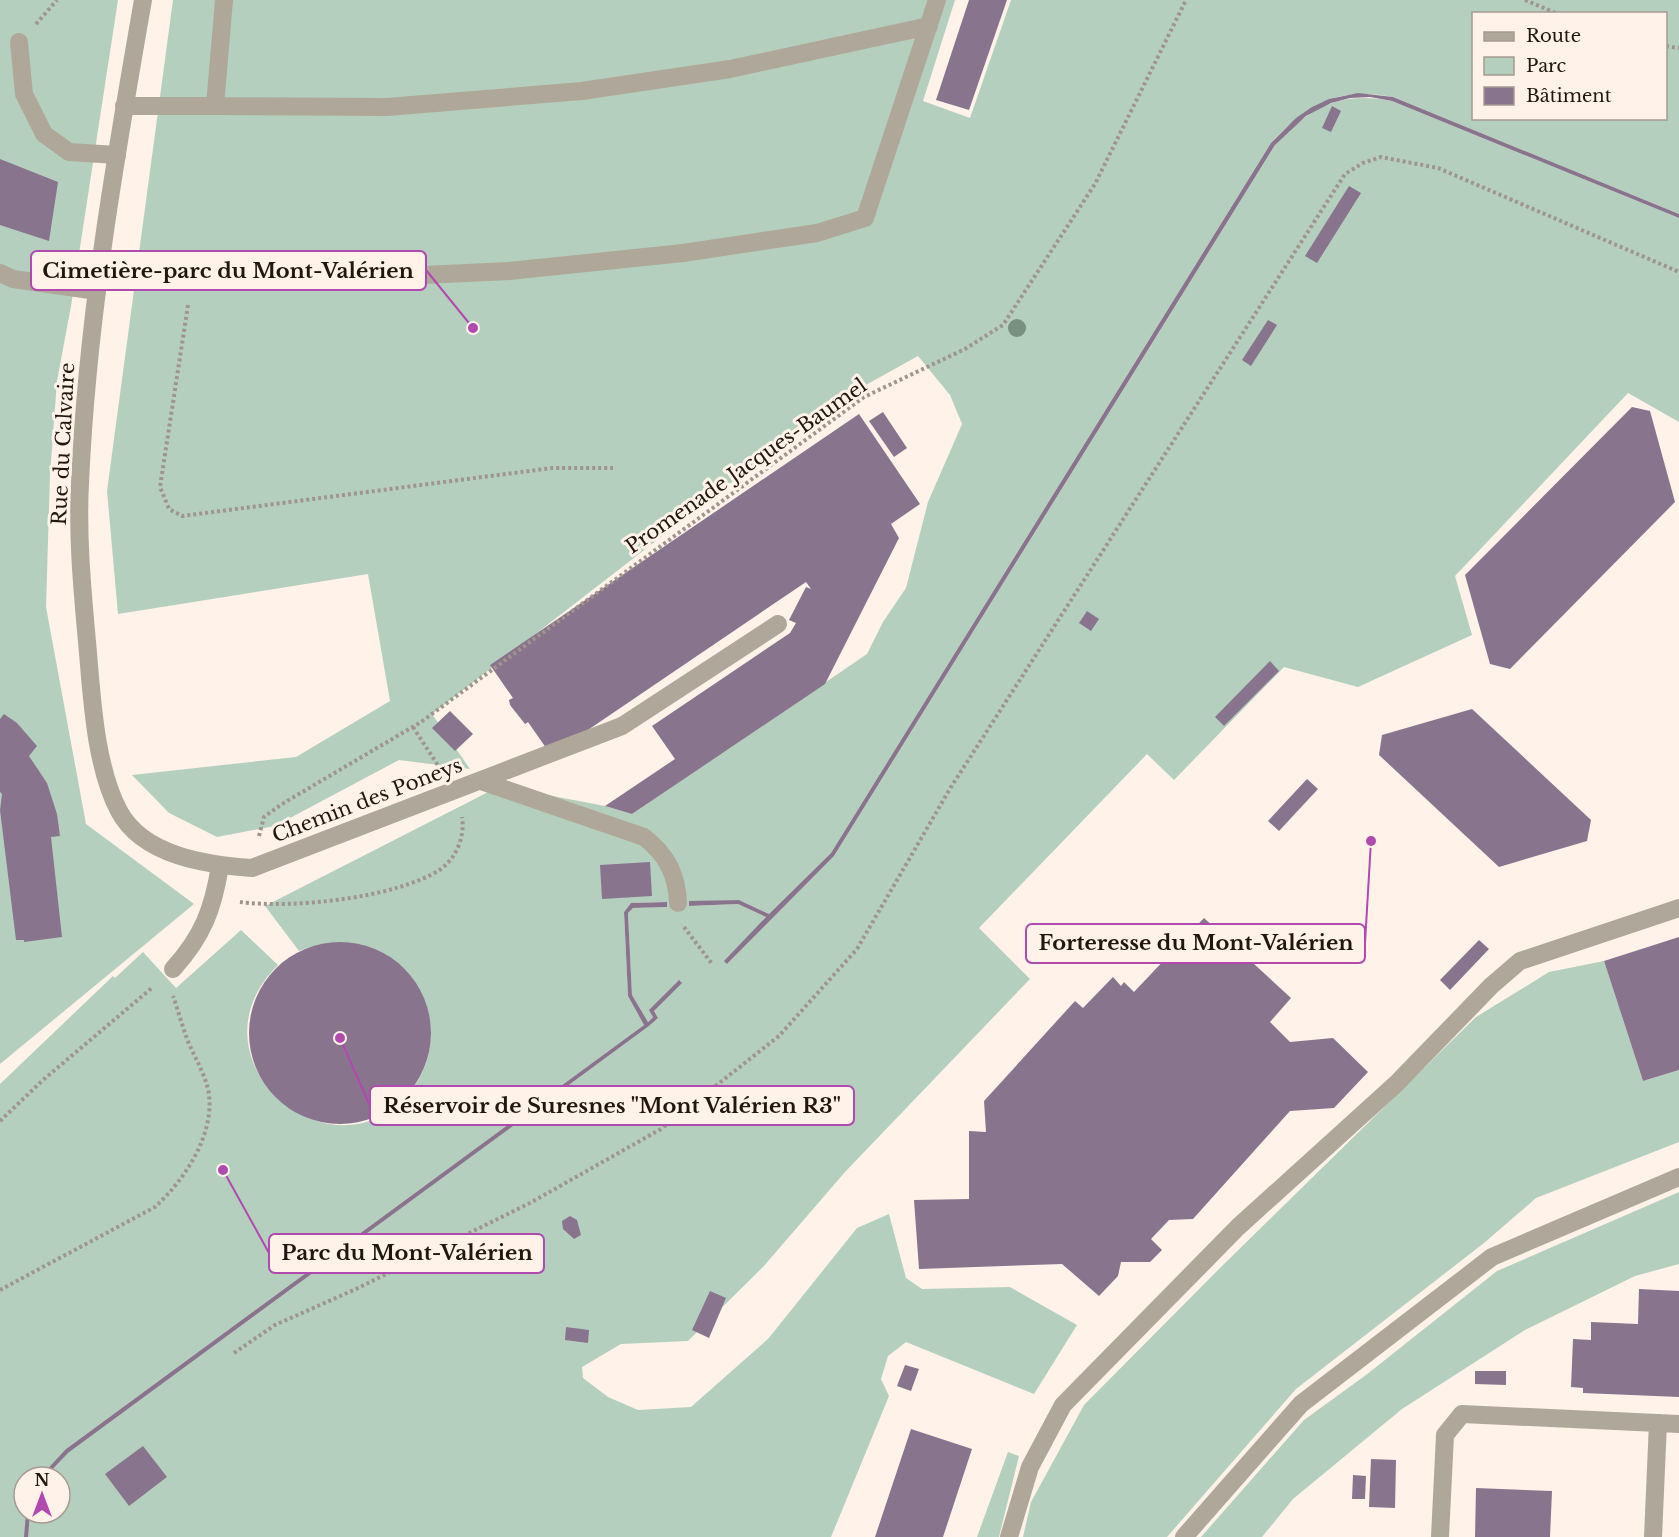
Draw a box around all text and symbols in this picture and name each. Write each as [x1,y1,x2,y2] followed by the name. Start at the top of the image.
[1472,12,1667,120] legend
[1526,25,1581,47] text: Route
[1526,55,1567,77] text: Parc
[1526,85,1612,107] text: Bâtiment
[31,251,426,290] callout: Cimetière-parc du Mont-Valérien
[42,258,414,284] text: Cimetière-parc du Mont-Valérien
[47,362,79,526] street label: Rue du Calvaire
[621,373,871,559] street label: Promenade Jacques-Baumel
[269,753,465,847] street label: Chemin des Poneys
[1026,924,1365,963] callout: Forteresse du Mont-Valérien
[1039,930,1354,956] text: Forteresse du Mont-Valérien
[370,1086,854,1125] callout: Réservoir de Suresnes "Mont Valérien R3"
[383,1093,841,1119] text: Réservoir de Suresnes "Mont Valérien R3"
[269,1234,544,1273] callout: Parc du Mont-Valérien
[281,1240,533,1266] text: Parc du Mont-Valérien
[12,1465,72,1525] north arrow
[34,1470,50,1490] text: N

